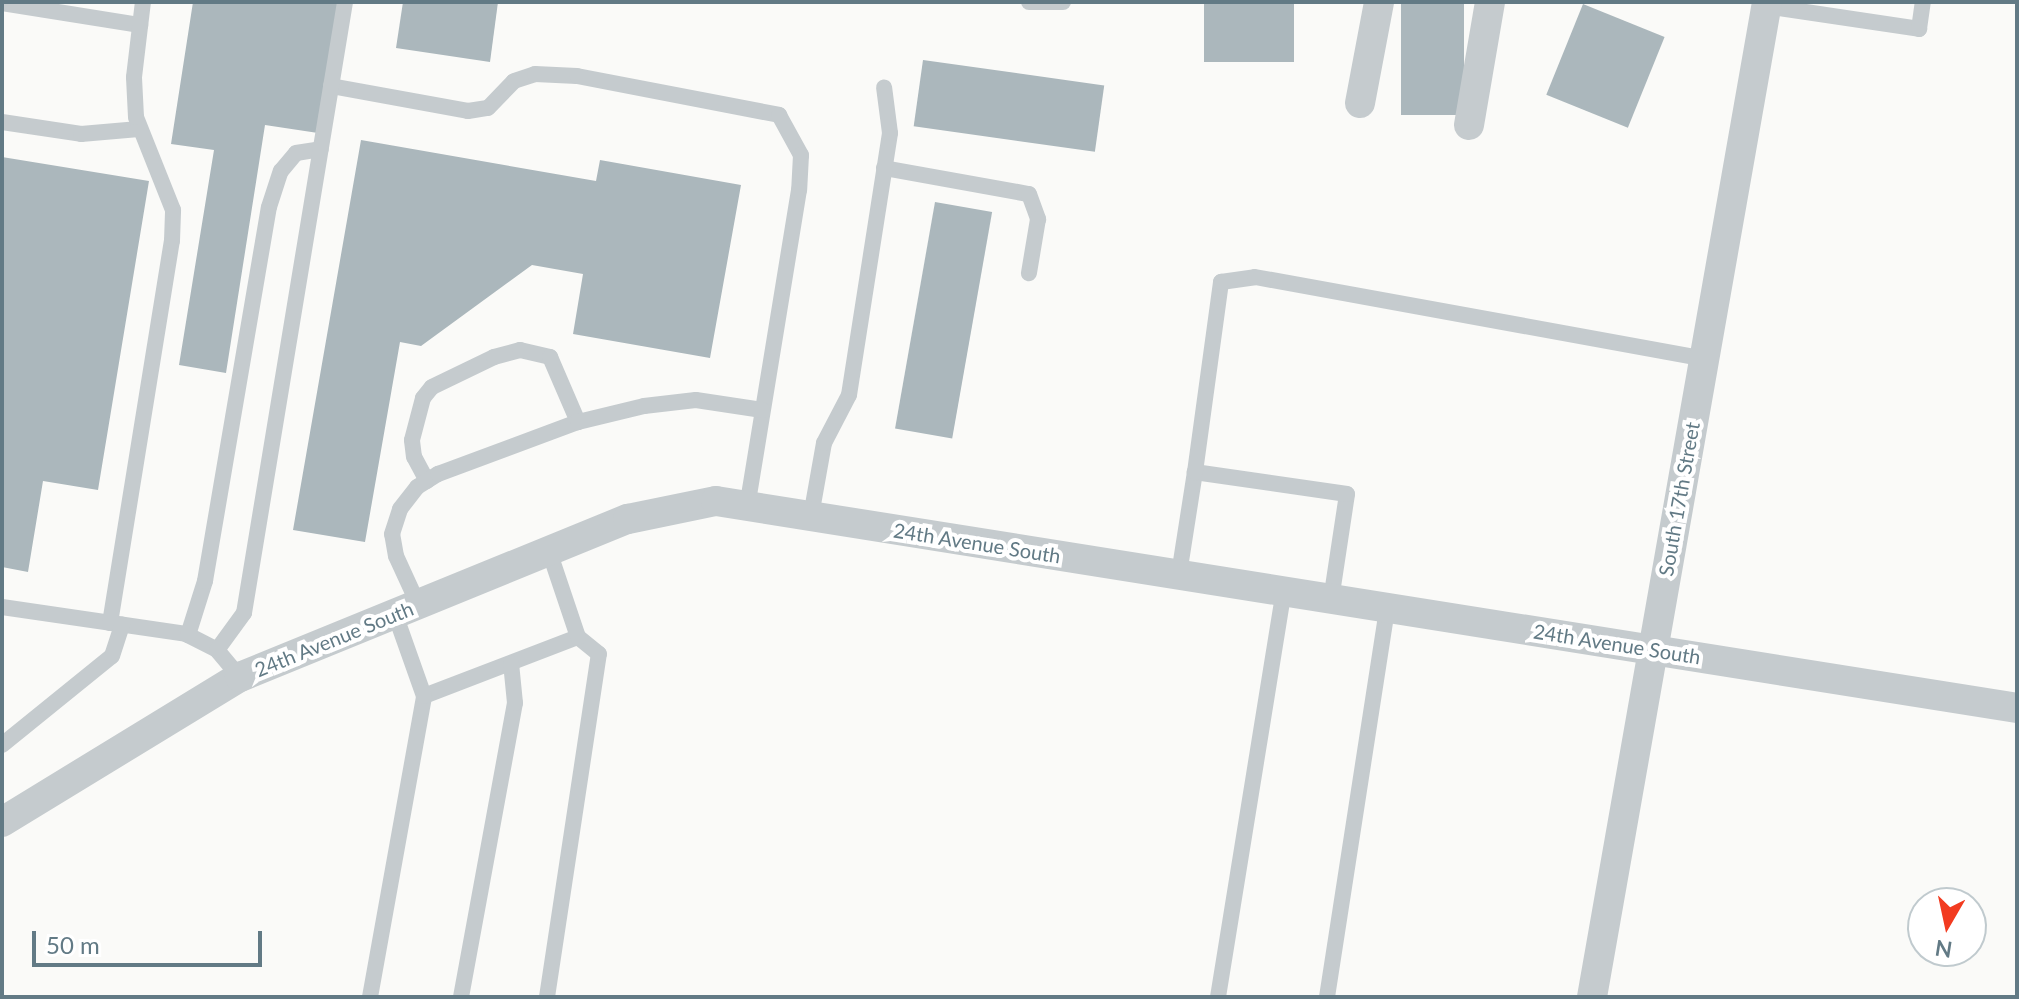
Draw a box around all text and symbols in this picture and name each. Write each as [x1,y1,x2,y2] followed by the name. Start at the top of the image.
[1654,420,1704,578] street label: South 17th Street
[891,518,1063,568] street label: 24th Avenue South
[251,596,417,682] street label: 24th Avenue South
[1531,619,1703,669] street label: 24th Avenue South
[1907,887,1987,967] north arrow
[36,915,266,965] scale bar
[46,930,100,959] text: 50 m
[1933,935,1954,964] text: N

